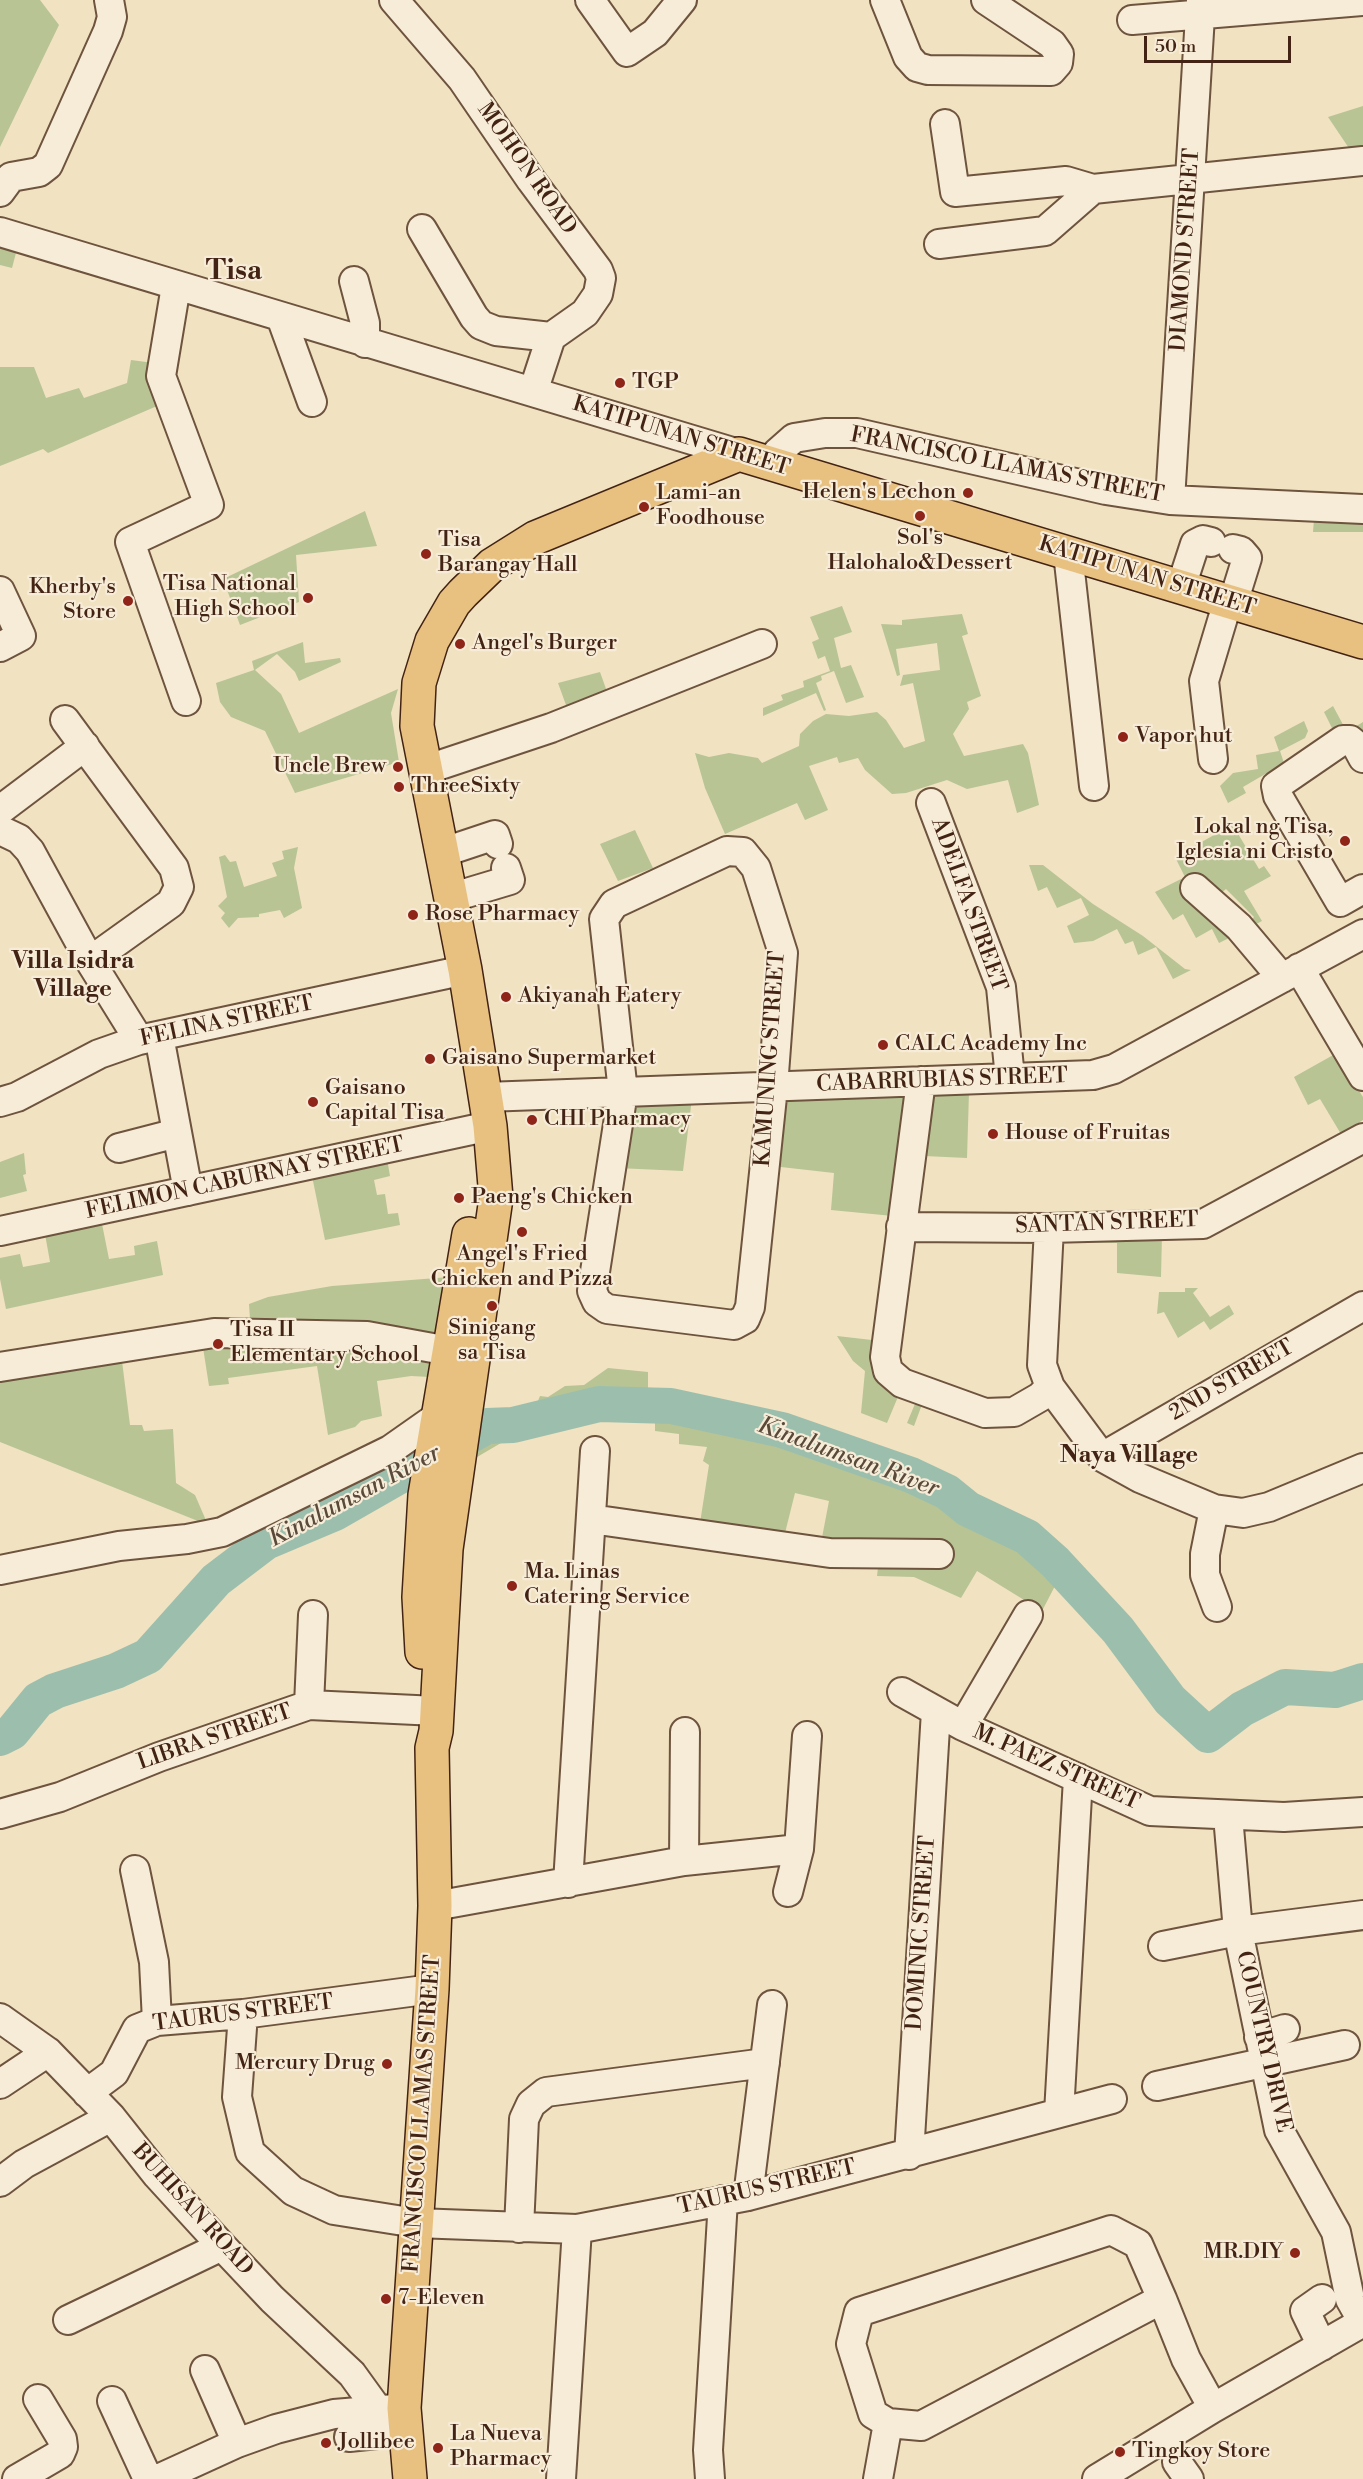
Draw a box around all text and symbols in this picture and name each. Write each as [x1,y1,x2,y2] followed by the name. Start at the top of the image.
[1147,24,1294,62] scale bar
[1155,35,1196,58] text: 50 m
[471,98,581,240] street label: MOHON ROAD
[1166,148,1206,352] street label: DIAMOND STREET
[206,255,262,289] district label: Tisa
[632,370,679,396] place label: TGP
[613,376,627,390] marker: TGP
[569,391,793,483] street label: KATIPUNAN STREET
[848,423,1166,509] street label: FRANCISCO LLAMAS STREET
[802,480,956,506] place label: Helen's Lechon
[656,481,765,532] place label: Lami-an Foodhouse
[961,486,975,500] marker: Helen's Lechon
[637,500,651,514] marker: Lami-an Foodhouse
[913,509,927,523] marker: Sol's Halohalo&Dessert
[828,526,1012,578] place label: Sol's Halohalo&Dessert
[438,528,578,580] place label: Tisa Barangay Hall
[1035,531,1259,623] street label: KATIPUNAN STREET
[419,547,433,561] marker: Tisa Barangay Hall
[163,572,296,624] place label: Tisa National High School
[29,575,116,626] place label: Kherby's Store
[301,591,315,605] marker: Tisa National High School
[121,594,135,608] marker: Kherby's Store
[472,631,617,657] place label: Angel's Burger
[453,637,467,651] marker: Angel's Burger
[1135,724,1233,750] place label: Vapor hut
[1116,730,1130,744] marker: Vapor hut
[273,754,386,780] place label: Uncle Brew
[391,760,405,774] marker: Uncle Brew
[411,774,520,800] place label: ThreeSixty
[392,780,406,794] marker: ThreeSixty
[924,815,1012,995] street label: ADELFA STREET
[1176,815,1333,866] place label: Lokal ng Tisa, Iglesia ni Cristo
[1338,834,1352,848] marker: Lokal ng Tisa, Iglesia ni Cristo
[425,902,579,928] place label: Rose Pharmacy
[406,908,420,922] marker: Rose Pharmacy
[12,948,134,1004] district label: Villa Isidra Village
[750,950,792,1168] street label: KAMUNING STREET
[518,984,682,1010] place label: Akiyanah Eatery
[499,990,513,1004] marker: Akiyanah Eatery
[138,991,316,1053] street label: FELINA STREET
[895,1032,1087,1058] place label: CALC Academy Inc
[876,1038,890,1052] marker: CALC Academy Inc
[442,1046,656,1072] place label: Gaisano Supermarket
[423,1052,437,1066] marker: Gaisano Supermarket
[816,1063,1068,1099] street label: CABARRUBIAS STREET
[325,1076,445,1128] place label: Gaisano Capital Tisa
[306,1095,320,1109] marker: Gaisano Capital Tisa
[544,1107,691,1133] place label: CHI Pharmacy
[525,1113,539,1127] marker: CHI Pharmacy
[1005,1121,1170,1147] place label: House of Fruitas
[986,1127,1000,1141] marker: House of Fruitas
[83,1132,407,1226] street label: FELIMON CABURNAY STREET
[471,1185,633,1211] place label: Paeng's Chicken
[452,1191,466,1205] marker: Paeng's Chicken
[1015,1208,1199,1240] street label: SANTAN STREET
[515,1225,529,1239] marker: Angel's Fried Chicken and Pizza
[431,1242,613,1294] place label: Angel's Fried Chicken and Pizza
[485,1299,499,1313] marker: Sinigang sa Tisa
[448,1316,536,1368] place label: Sinigang sa Tisa
[230,1318,419,1370] place label: Tisa II Elementary School
[1165,1335,1299,1427] street label: 2ND STREET
[211,1337,225,1351] marker: Tisa II Elementary School
[753,1412,943,1504] water label: Kinalumsan River
[264,1439,446,1555] water label: Kinalumsan River
[1060,1442,1198,1470] district label: Naya Village
[524,1560,690,1612] place label: Ma. Linas Catering Service
[505,1579,519,1593] marker: Ma. Linas Catering Service
[134,1699,296,1777] street label: LIBRA STREET
[968,1719,1144,1817] street label: M. PAEZ STREET
[902,1835,942,2031] street label: DOMINIC STREET
[1229,1949,1297,2135] street label: COUNTRY DRIVE
[399,1954,447,2274] street label: FRANCISCO LLAMAS STREET
[151,1990,335,2038] street label: TAURUS STREET
[235,2051,375,2077] place label: Mercury Drug
[380,2057,394,2071] marker: Mercury Drug
[126,2139,258,2281] street label: BUHISAN ROAD
[675,2155,859,2221] street label: TAURUS STREET
[1203,2240,1283,2266] place label: MR.DIY
[1288,2246,1302,2260] marker: MR.DIY
[398,2286,485,2312] place label: 7-Eleven
[379,2292,393,2306] marker: 7-Eleven
[450,2422,551,2474] place label: La Nueva Pharmacy
[338,2430,415,2456] place label: Jollibee
[319,2436,333,2450] marker: Jollibee
[1132,2439,1270,2465] place label: Tingkoy Store
[431,2441,445,2455] marker: La Nueva Pharmacy
[1113,2445,1127,2459] marker: Tingkoy Store

